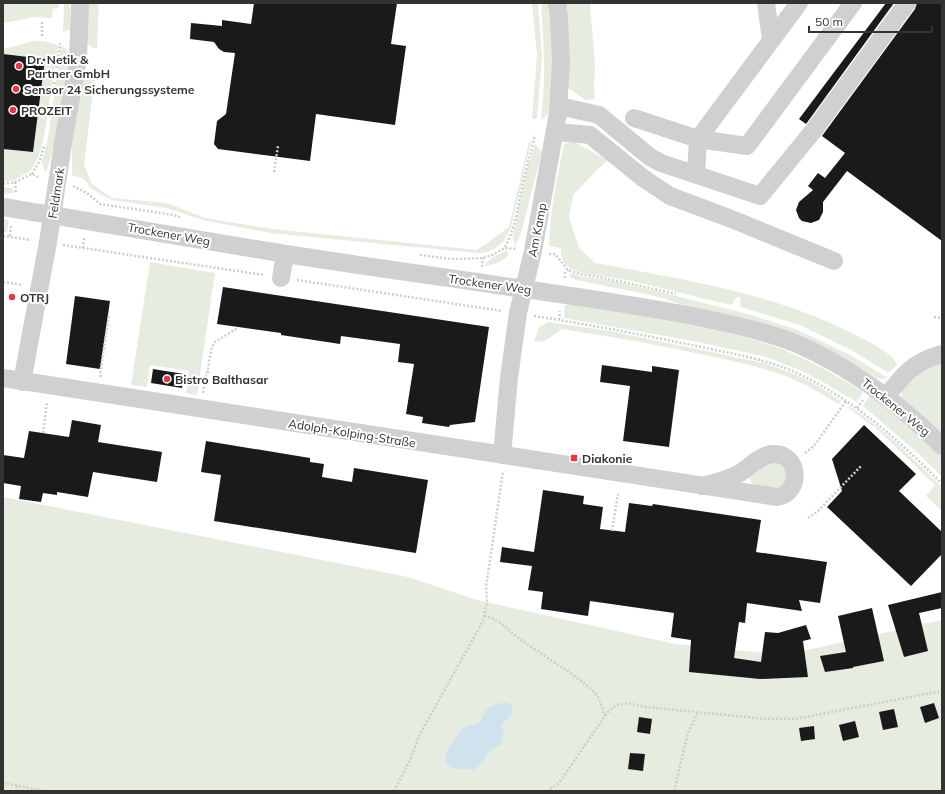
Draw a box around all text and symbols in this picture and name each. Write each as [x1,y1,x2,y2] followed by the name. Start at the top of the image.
[809,8,932,34] scale bar
[815,14,843,29] text: 50 m
[27,52,110,81] place label: Dr. Netik & Partner GmbH
[14,61,24,71] marker: Dr. Netik & Partner GmbH
[24,82,195,97] place label: Sensor 24 Sicherungssysteme
[11,84,21,94] marker: Sensor 24 Sicherungssysteme
[21,103,72,118] place label: PROZEIT
[8,105,18,115] marker: PROZEIT
[45,166,68,220] street label: Feldmark
[524,202,550,258] street label: Am Kamp
[127,219,211,249] street label: Trockener Weg
[448,271,532,297] street label: Trockener Weg
[20,290,49,305] place label: OTRJ
[7,292,17,302] marker: OTRJ
[175,372,268,387] place label: Bistro Balthasar
[162,374,172,384] marker: Bistro Balthasar
[859,375,933,439] street label: Trockener Weg
[287,416,417,450] street label: Adolph-Kolping-Straße
[582,451,633,466] place label: Diakonie
[569,453,579,463] marker: Diakonie

